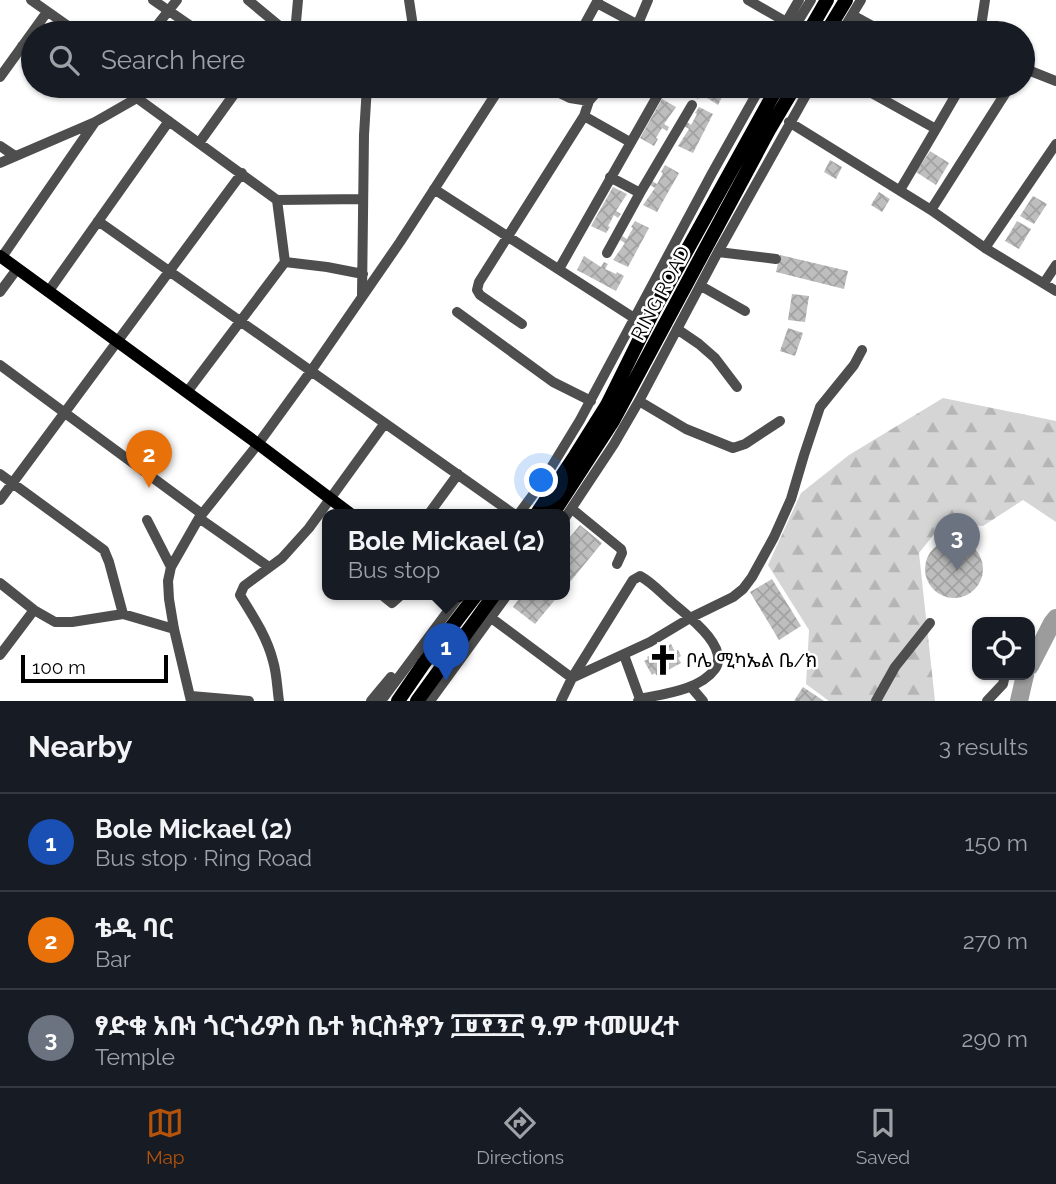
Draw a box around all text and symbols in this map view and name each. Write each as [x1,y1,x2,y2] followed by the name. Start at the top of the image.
[21,21,1035,98] search box
[45,41,83,79] icon: search
[101,45,245,75] text: Search here
[626,242,694,344] street label: RING ROAD
[126,430,172,488] pin: 2
[524,463,558,497] your location
[322,509,570,600] popup
[934,513,980,571] pin: 3
[348,526,544,556] text: Bole Mickael (2)
[348,556,440,583] text: Bus stop
[972,617,1035,680] map controls
[972,617,1035,680] button: locate
[423,623,469,681] pin: 1
[646,643,680,677] church icon: ቦሌ ሚካኤል ቤ/ክ
[686,649,817,671] place label: ቦሌ ሚካኤል ቤ/ክ
[21,652,168,684] scale bar
[32,656,86,678] text: 100 m
[28,729,132,764] text: Nearby
[939,733,1028,760] text: 3 results
[95,814,292,844] text: Bole Mickael (2)
[45,829,57,856] text: 1
[965,829,1028,856] text: 150 m
[95,844,312,871] text: Bus stop · Ring Road
[95,913,173,943] text: ቴዲ ባር
[45,927,57,954] text: 2
[963,927,1028,954] text: 270 m
[95,945,131,972] text: Bar
[95,1011,679,1041] text: ፃድቁ አቡነ ጎርጎሪዎስ ቤተ ክርስቶያን ፲፱፻፺፫ ዓ.ም ተመሠረተ
[45,1025,57,1052] text: 3
[961,1025,1028,1052] text: 290 m
[95,1043,175,1070] text: Temple
[146,1104,185,1168] tab: Map
[476,1104,564,1168] tab: Directions
[856,1104,910,1168] tab: Saved

